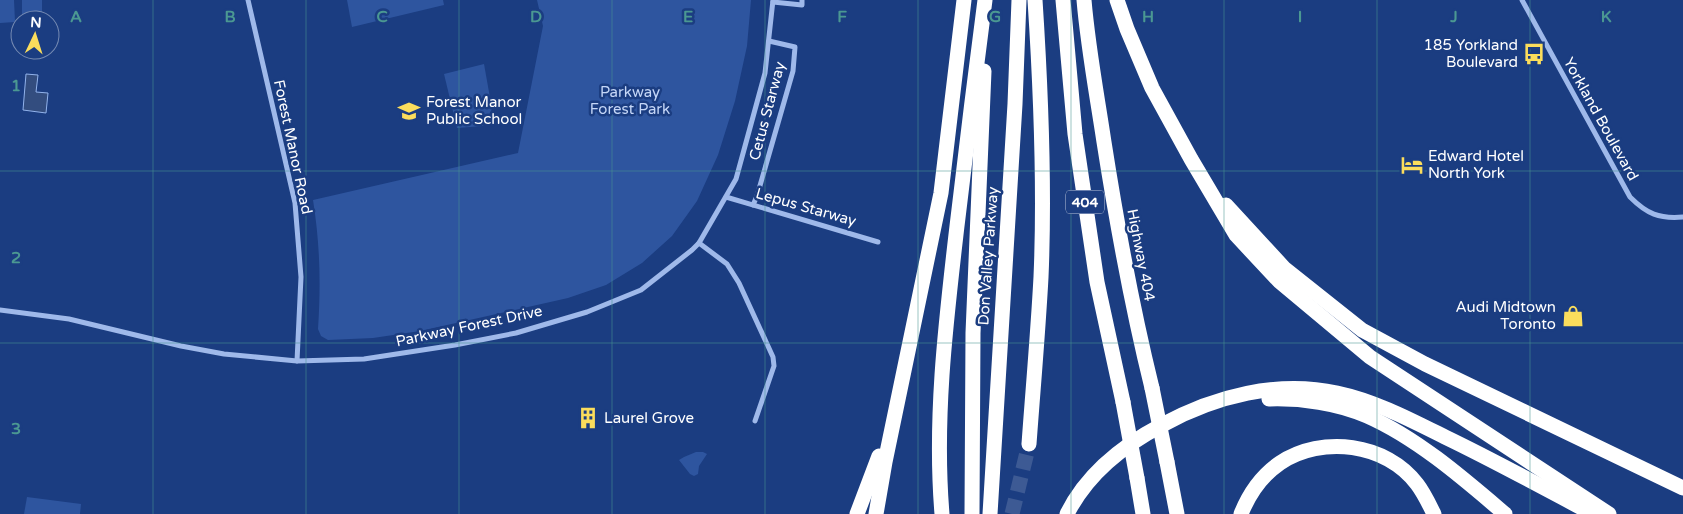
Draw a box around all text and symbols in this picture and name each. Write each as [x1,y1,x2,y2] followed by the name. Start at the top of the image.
[70,7,82,27] text: A
[224,7,236,27] text: B
[376,7,388,27] text: C
[530,7,542,27] text: D
[683,7,693,27] text: E
[837,7,847,27] text: F
[989,7,1001,27] text: G
[1142,7,1154,27] text: H
[1298,7,1302,27] text: I
[1449,7,1458,27] text: J
[1601,7,1612,27] text: K
[10,10,60,60] north arrow
[30,14,42,31] text: N
[1424,36,1518,71] place label: 185 Yorkland Boulevard
[1521,41,1547,67] bus stop icon: 185 Yorkland Boulevard
[1560,54,1642,184] street label: Yorkland Boulevard
[745,60,789,162] street label: Cetus Starway
[11,76,21,96] text: 1
[270,78,316,216] street label: Forest Manor Road
[590,83,670,118] park label: Parkway Forest Park
[426,93,522,128] place label: Forest Manor Public School
[396,98,422,124] school or university icon: Forest Manor Public School
[1428,147,1524,182] place label: Edward Hotel North York
[1399,152,1425,178] hotel icon: Edward Hotel North York
[754,184,858,230] street label: Lepus Starway
[974,186,1002,326] street label: Don Valley Parkway
[1066,190,1104,213] road number: 404
[1123,207,1159,303] street label: Highway 404
[11,248,21,268] text: 2
[1456,298,1556,333] place label: Audi Midtown Toronto
[394,302,544,350] street label: Parkway Forest Drive
[1560,303,1586,329] shop icon: Audi Midtown Toronto
[575,405,601,431] building icon: Laurel Grove
[604,409,694,427] place label: Laurel Grove
[11,419,21,439] text: 3

